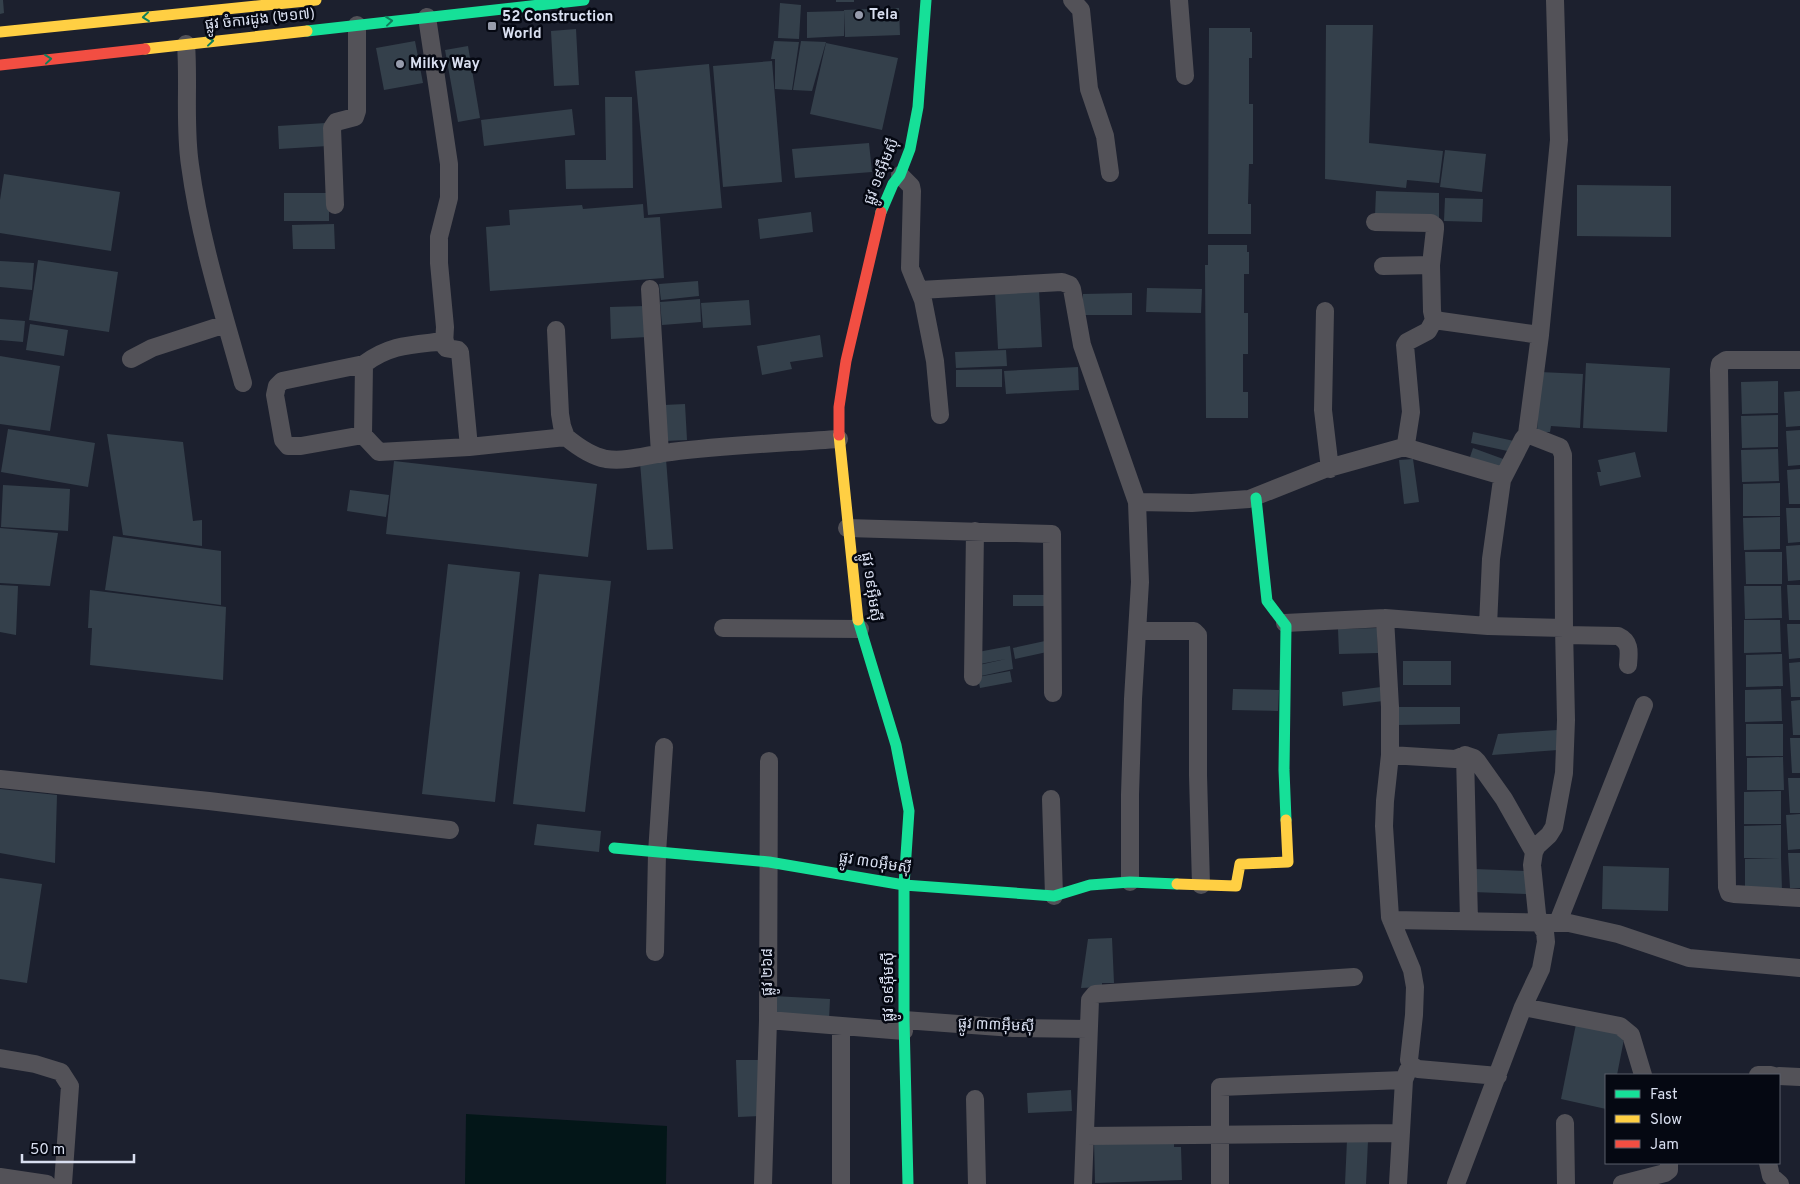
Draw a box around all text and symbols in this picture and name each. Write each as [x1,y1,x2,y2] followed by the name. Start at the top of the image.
[204,4,316,38] street label: ផ្លូវ ចំការដូង (២១៧)
[869,6,898,25] place label: Tela
[502,8,613,44] place label: 52 Construction World
[853,9,865,21] marker: Tela
[142,12,150,23] one-way arrow
[385,16,393,27] one-way arrow
[486,20,498,32] marker: 52 Construction World
[206,36,214,47] one-way arrow
[45,54,53,65] one-way arrow
[410,55,481,74] place label: Milky Way
[394,58,406,70] marker: Milky Way
[860,136,906,209] street label: ផ្លូវ ១៩អ៊ឹមស៊ី
[853,551,885,623] street label: ផ្លូវ ១៩អ៊ឹមស៊ី
[837,848,913,882] street label: ផ្លូវ ៣០អ៊ឹមស៊ី
[759,948,780,996] street label: ផ្លូវ ២៦៨
[879,952,901,1022] street label: ផ្លូវ ១៩អ៊ឹមស៊ី
[957,1014,1035,1040] street label: ផ្លូវ ៣៣អ៊ឹមស៊ី
[1605,1074,1780,1164] legend
[1650,1086,1678,1105] text: Fast
[1650,1111,1682,1130] text: Slow
[22,1132,135,1164] scale bar
[1650,1136,1679,1155] text: Jam
[30,1141,65,1160] text: 50 m

